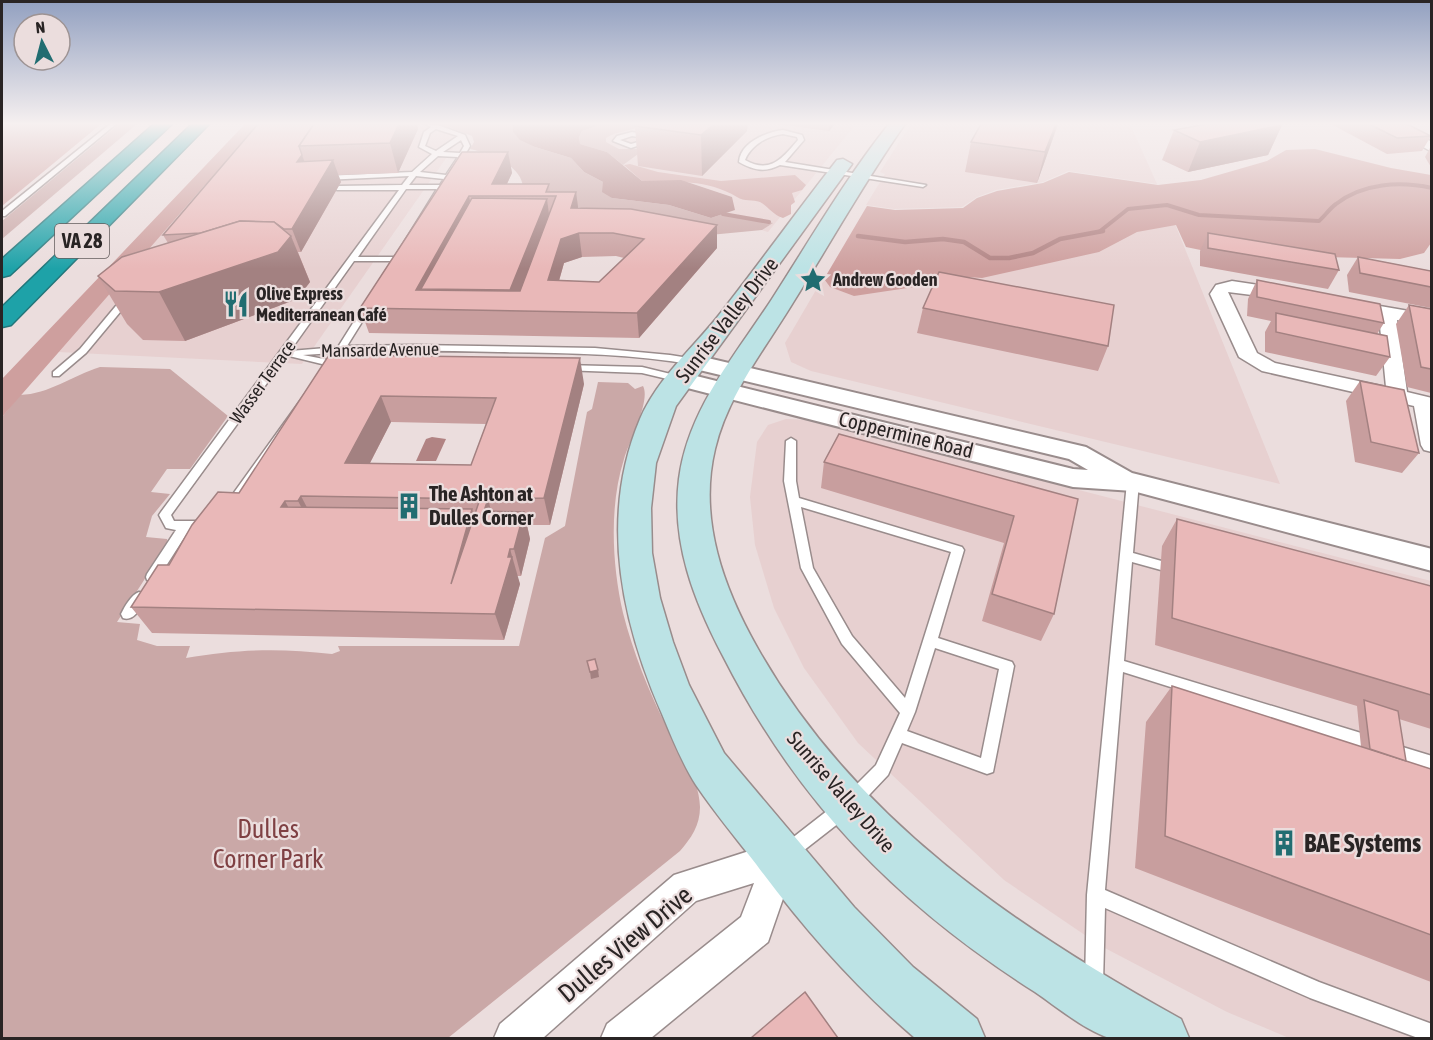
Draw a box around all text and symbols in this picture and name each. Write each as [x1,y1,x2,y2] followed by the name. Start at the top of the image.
[12,12,72,72] north arrow
[35,18,46,37] text: N
[55,224,109,258] road number: VA 28
[670,252,782,387] street label: Sunrise Valley Drive
[798,265,828,295] place icon: Andrew Gooden
[832,269,938,290] place label: Andrew Gooden
[256,283,387,325] place label: Olive Express Mediterranean Café
[221,289,251,319] restaurant icon: Olive Express Mediterranean Café
[225,336,300,428] street label: Wasser Terrace
[321,338,439,361] street label: Mansarde Avenue
[837,406,976,462] street label: Coppermine Road
[429,481,534,529] place label: The Ashton at Dulles Corner
[394,491,424,521] building icon: The Ashton at Dulles Corner
[783,726,901,857] street label: Sunrise Valley Drive
[213,814,323,874] park label: Dulles Corner Park
[1269,828,1299,858] building icon: BAE Systems
[1304,828,1421,858] place label: BAE Systems
[552,879,698,1009] street label: Dulles View Drive

